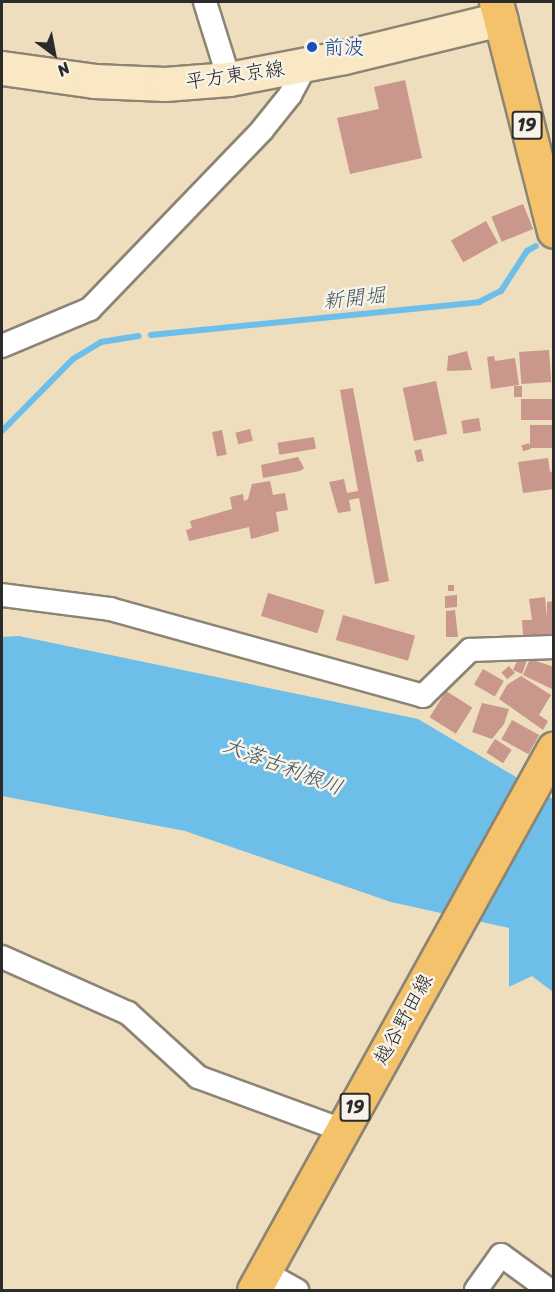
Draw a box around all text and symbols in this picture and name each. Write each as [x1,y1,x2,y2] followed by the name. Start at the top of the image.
[24,24,84,84] north arrow
[324,35,364,59] place label: 前波
[305,40,319,54] marker: 前波
[51,54,76,85] text: N
[184,56,286,94] street label: 平方東京線
[510,110,544,140] road number: 19
[321,282,387,314] water label: 新開堀
[220,732,346,800] water label: 大落古利根川
[368,969,438,1069] street label: 越谷野田線
[338,1092,372,1122] road number: 19

